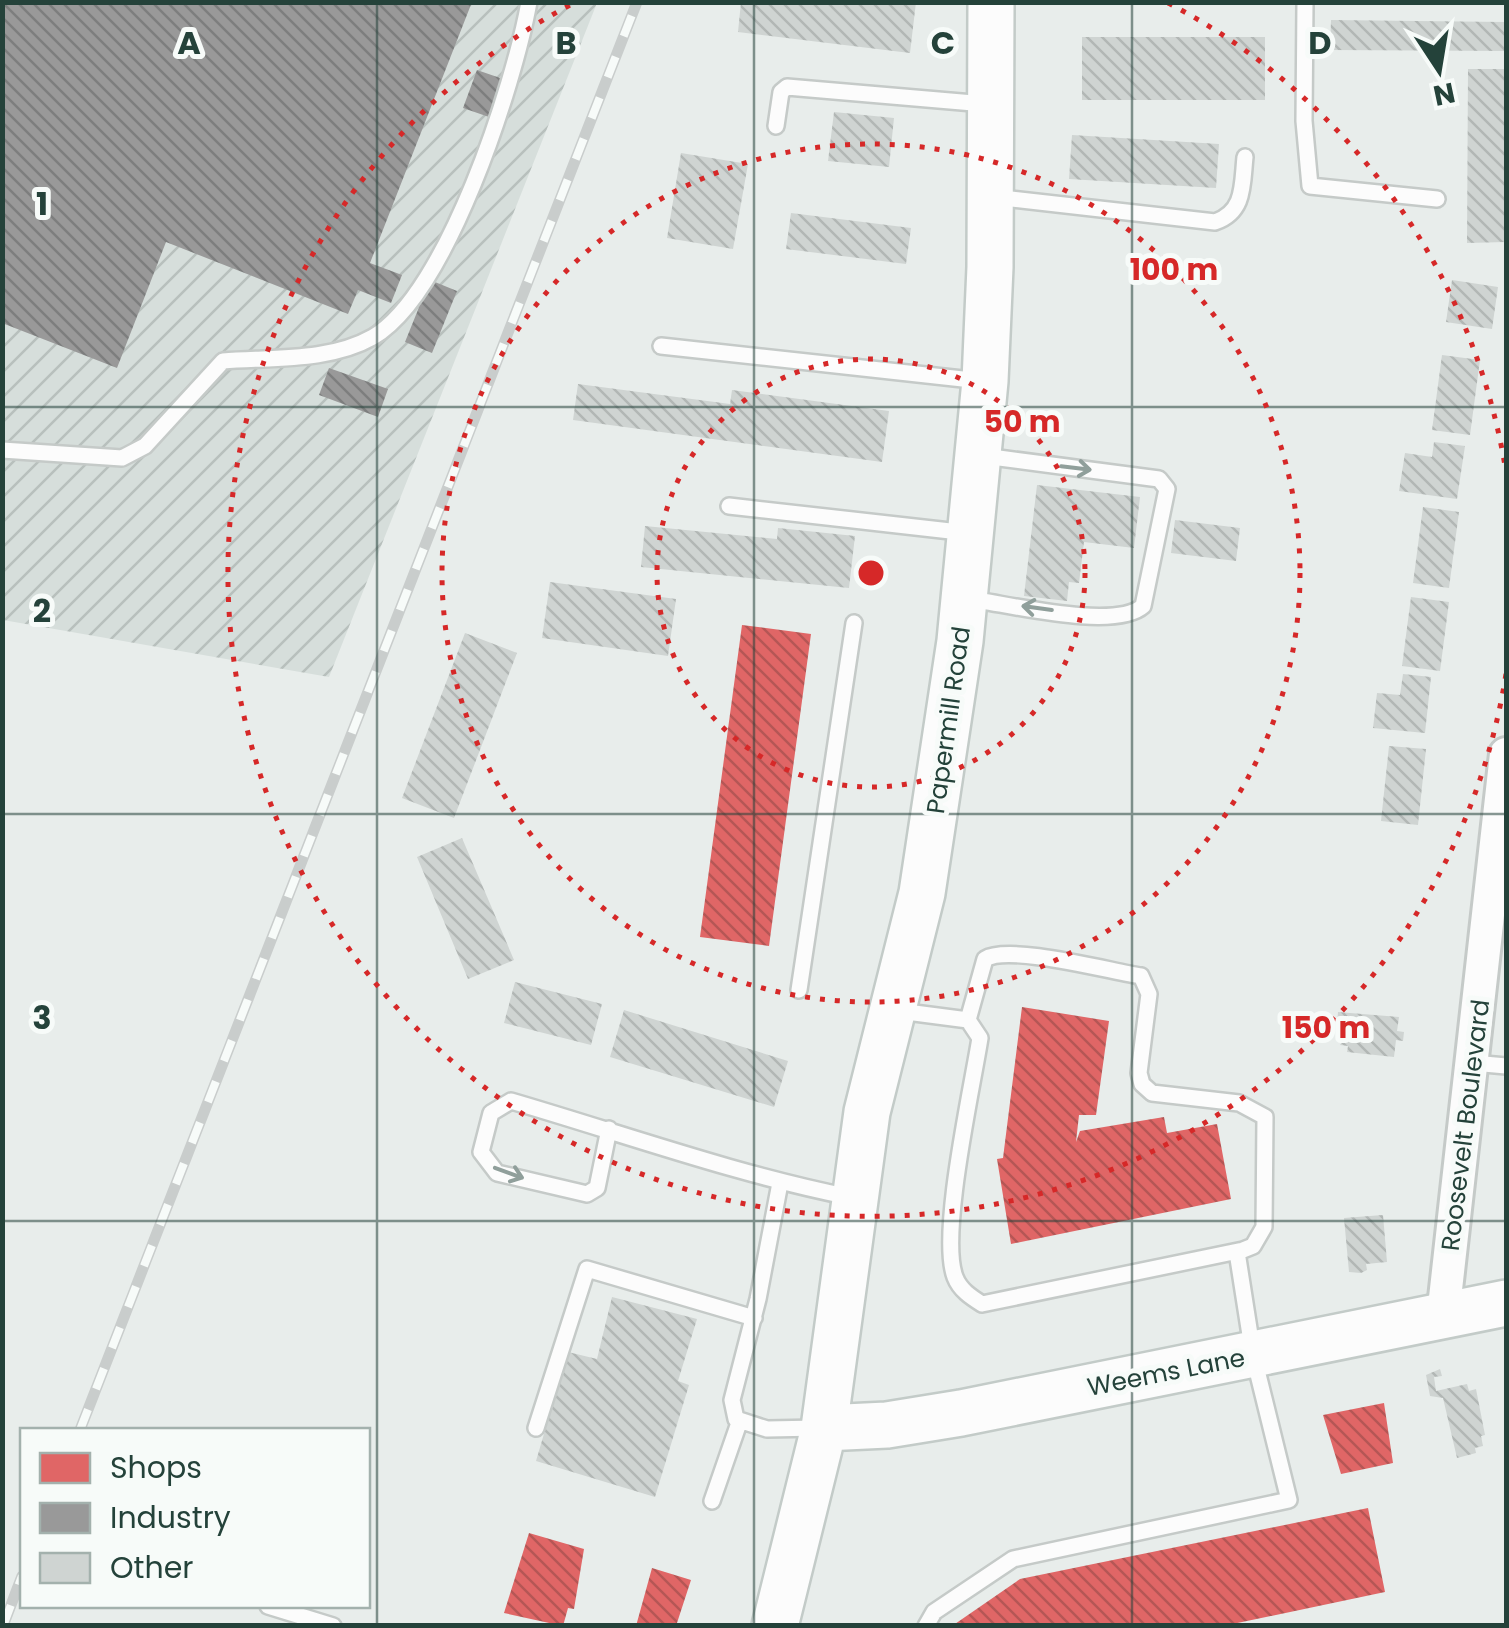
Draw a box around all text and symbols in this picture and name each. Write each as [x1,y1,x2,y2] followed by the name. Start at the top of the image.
[177,20,201,65] text: A
[555,20,577,65] text: B
[931,20,955,65] text: C
[1308,20,1332,65] text: D
[1389,20,1489,120] north arrow
[1430,73,1458,115] text: N
[36,181,48,226] text: 1
[1130,248,1218,291] text: 100 m
[983,400,1061,443] text: 50 m
[1060,460,1092,478] one-way arrow
[853,555,889,591] centre of rings
[33,588,51,633] text: 2
[1021,598,1054,617] one-way arrow
[918,624,979,816] street label: Papermill Road
[32,995,52,1040] text: 3
[1433,997,1498,1253] street label: Roosevelt Boulevard
[1282,1006,1370,1049] text: 150 m
[493,1165,524,1183] one-way arrow
[1084,1340,1248,1405] street label: Weems Lane
[20,1428,370,1608] legend
[110,1446,202,1489] text: Shops
[110,1496,231,1539] text: Industry
[110,1546,194,1589] text: Other

